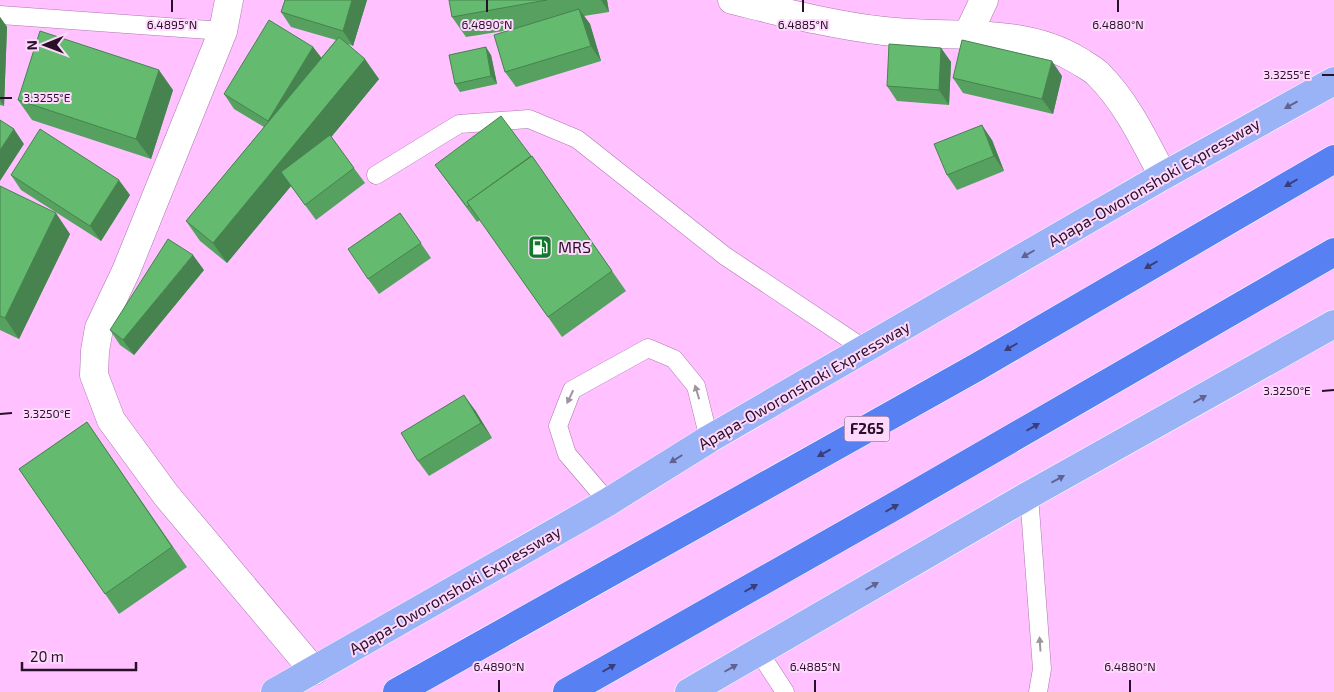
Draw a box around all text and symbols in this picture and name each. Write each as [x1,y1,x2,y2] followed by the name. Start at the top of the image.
[147,17,197,31] text: 6.4895°N
[461,17,513,31] text: 6.4890°N
[778,17,828,31] text: 6.4885°N
[1092,17,1144,31] text: 6.4880°N
[20,20,70,70] north arrow
[23,40,40,50] text: N
[1264,67,1311,81] text: 3.3255°E
[24,90,71,104] text: 3.3255°E
[1284,101,1299,109] one-way arrow
[1045,113,1263,250] street label: Apapa-Oworonshoki Expressway
[1284,179,1299,187] one-way arrow
[527,234,553,260] fuel station icon: MRS
[558,237,591,256] place label: MRS
[1022,250,1035,259] one-way arrow
[1145,261,1158,270] one-way arrow
[695,316,913,453] street label: Apapa-Oworonshoki Expressway
[1005,343,1018,352] one-way arrow
[1263,383,1311,397] text: 3.3250°E
[692,384,700,399] one-way arrow
[566,389,575,404] one-way arrow
[1193,395,1207,404] one-way arrow
[23,406,71,420] text: 3.3250°E
[844,416,890,442] road number: F265
[1026,422,1039,431] one-way arrow
[817,449,831,458] one-way arrow
[669,454,683,464] one-way arrow
[1051,475,1066,483] one-way arrow
[885,504,900,512] one-way arrow
[346,521,564,658] street label: Apapa-Oworonshoki Expressway
[865,582,879,591] one-way arrow
[743,584,758,592] one-way arrow
[1035,635,1043,651] one-way arrow
[22,640,136,672] scale bar
[30,647,64,665] text: 20 m
[473,659,525,673] text: 6.4890°N
[790,659,840,673] text: 6.4885°N
[1104,659,1156,673] text: 6.4880°N
[725,663,738,672] one-way arrow
[602,664,617,672] one-way arrow

